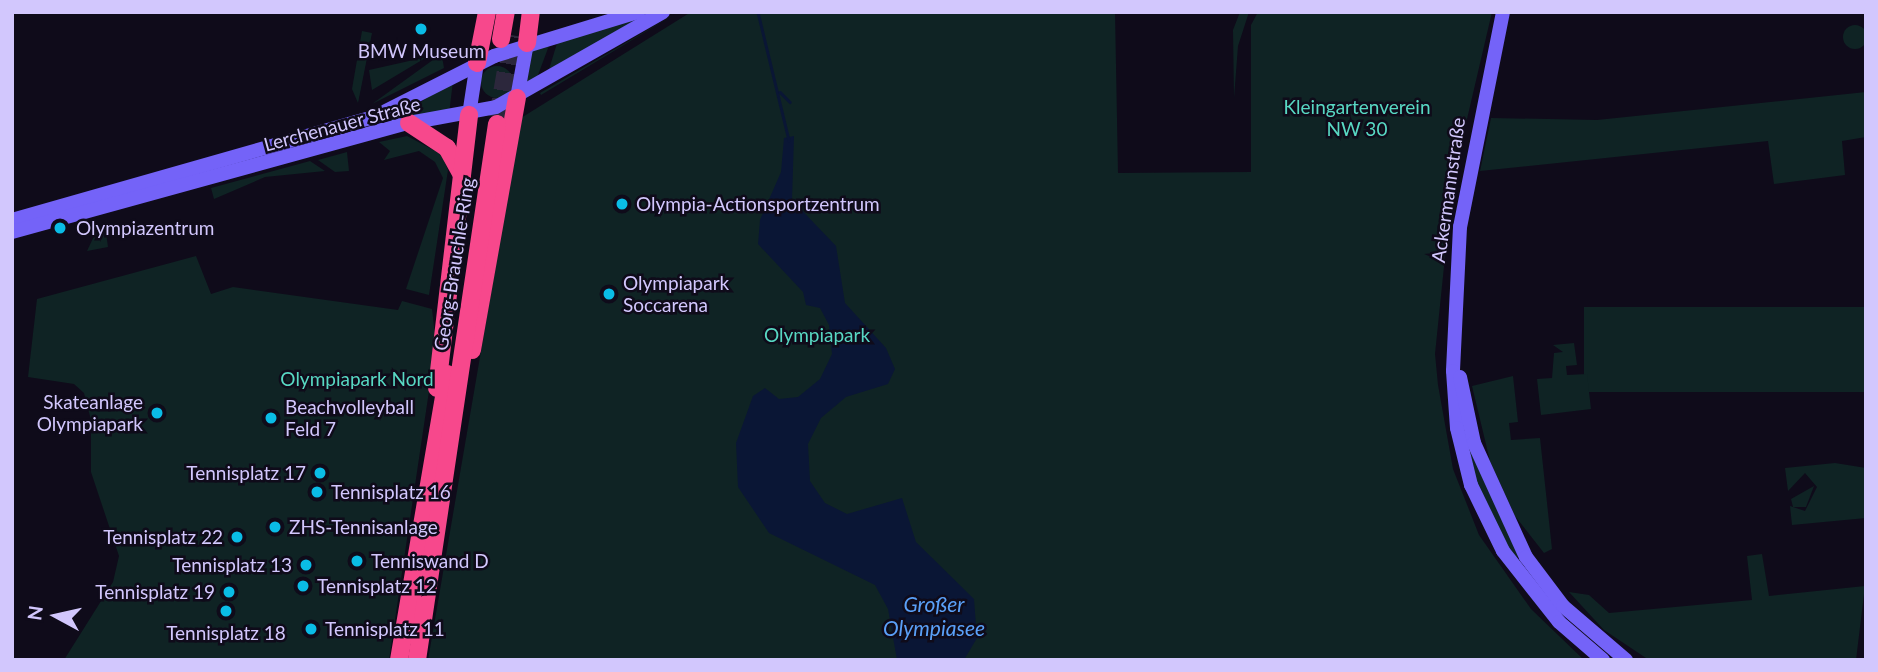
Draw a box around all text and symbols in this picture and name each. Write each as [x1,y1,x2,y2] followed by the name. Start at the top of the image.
[413,21,429,37] marker: BMW Museum
[357,40,485,62] place label: BMW Museum
[261,92,423,156] street label: Lerchenauer Straße
[1284,96,1430,140] park label: Kleingartenverein NW 30
[1427,116,1469,264] street label: Ackermannstraße
[429,176,479,352] street label: Georg-Brauchle-Ring
[636,193,880,215] place label: Olympia-Actionsportzentrum
[614,196,630,212] marker: Olympia-Actionsportzentrum
[76,217,214,239] place label: Olympiazentrum
[50,218,70,238] marker: Olympiazentrum
[623,272,729,316] place label: Olympiapark Soccarena
[601,286,617,302] marker: Olympiapark Soccarena
[764,324,870,346] park label: Olympiapark
[280,368,434,390] park label: Olympiapark Nord
[37,391,143,435] place label: Skateanlage Olympiapark
[285,396,414,440] place label: Beachvolleyball Feld 7
[149,405,165,421] marker: Skateanlage Olympiapark
[263,410,279,426] marker: Beachvolleyball Feld 7
[186,462,306,484] place label: Tennisplatz 17
[312,465,328,481] marker: Tennisplatz 17
[331,481,451,503] place label: Tennisplatz 16
[309,484,325,500] marker: Tennisplatz 16
[289,516,438,538] place label: ZHS-Tennisanlage
[267,519,283,535] marker: ZHS-Tennisanlage
[103,526,223,548] place label: Tennisplatz 22
[229,529,245,545] marker: Tennisplatz 22
[371,550,489,572] place label: Tenniswand D
[349,553,365,569] marker: Tenniswand D
[172,554,292,576] place label: Tennisplatz 13
[298,557,314,573] marker: Tennisplatz 13
[317,575,437,597] place label: Tennisplatz 12
[295,578,311,594] marker: Tennisplatz 12
[21,581,91,651] north arrow
[95,581,215,603] place label: Tennisplatz 19
[221,584,237,600] marker: Tennisplatz 19
[883,591,985,641] water label: Großer Olympiasee
[218,603,234,619] marker: Tennisplatz 18
[22,604,47,622] text: N
[325,618,445,640] place label: Tennisplatz 11
[303,621,319,637] marker: Tennisplatz 11
[166,622,286,644] place label: Tennisplatz 18

